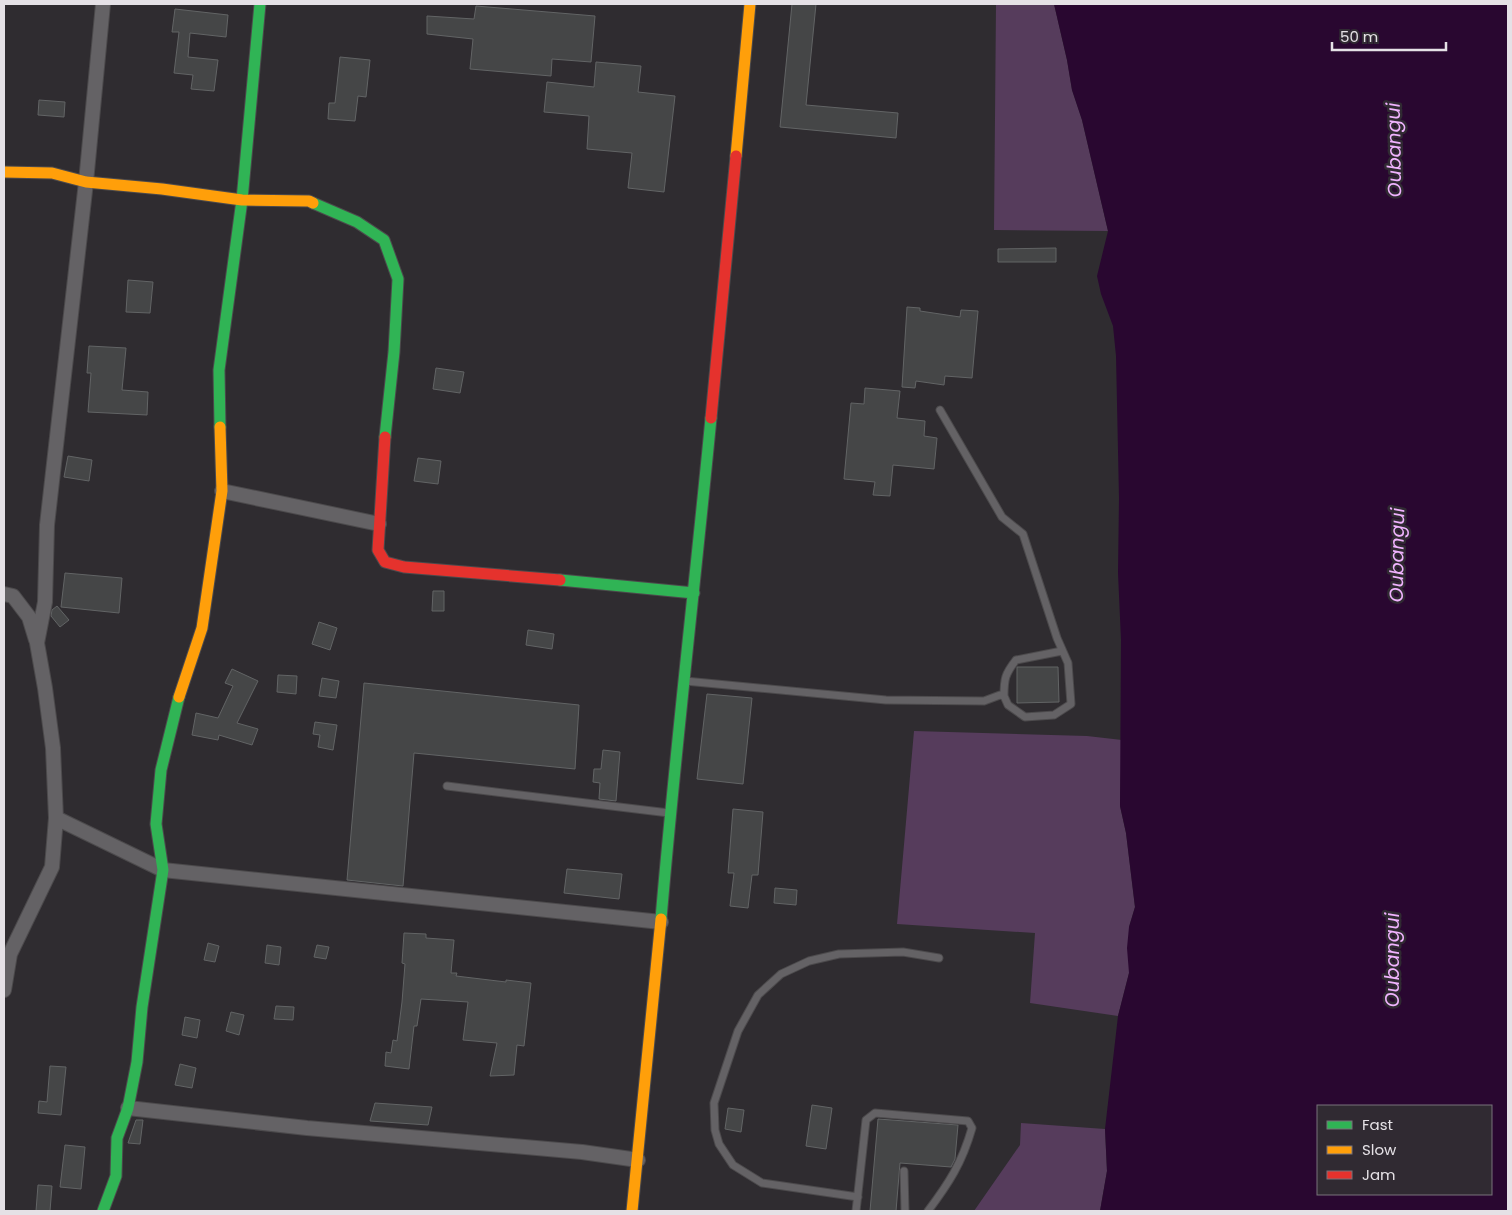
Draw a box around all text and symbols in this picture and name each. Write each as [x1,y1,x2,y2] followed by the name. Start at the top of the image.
[1332,20,1446,52] scale bar
[1340,26,1378,47] text: 50 m
[1380,102,1408,198] water label: Oubangui
[1383,507,1411,603] water label: Oubangui
[1379,912,1406,1007] water label: Oubangui
[1317,1105,1492,1195] legend
[1362,1114,1393,1135] text: Fast
[1362,1139,1397,1160] text: Slow
[1362,1164,1396,1185] text: Jam

